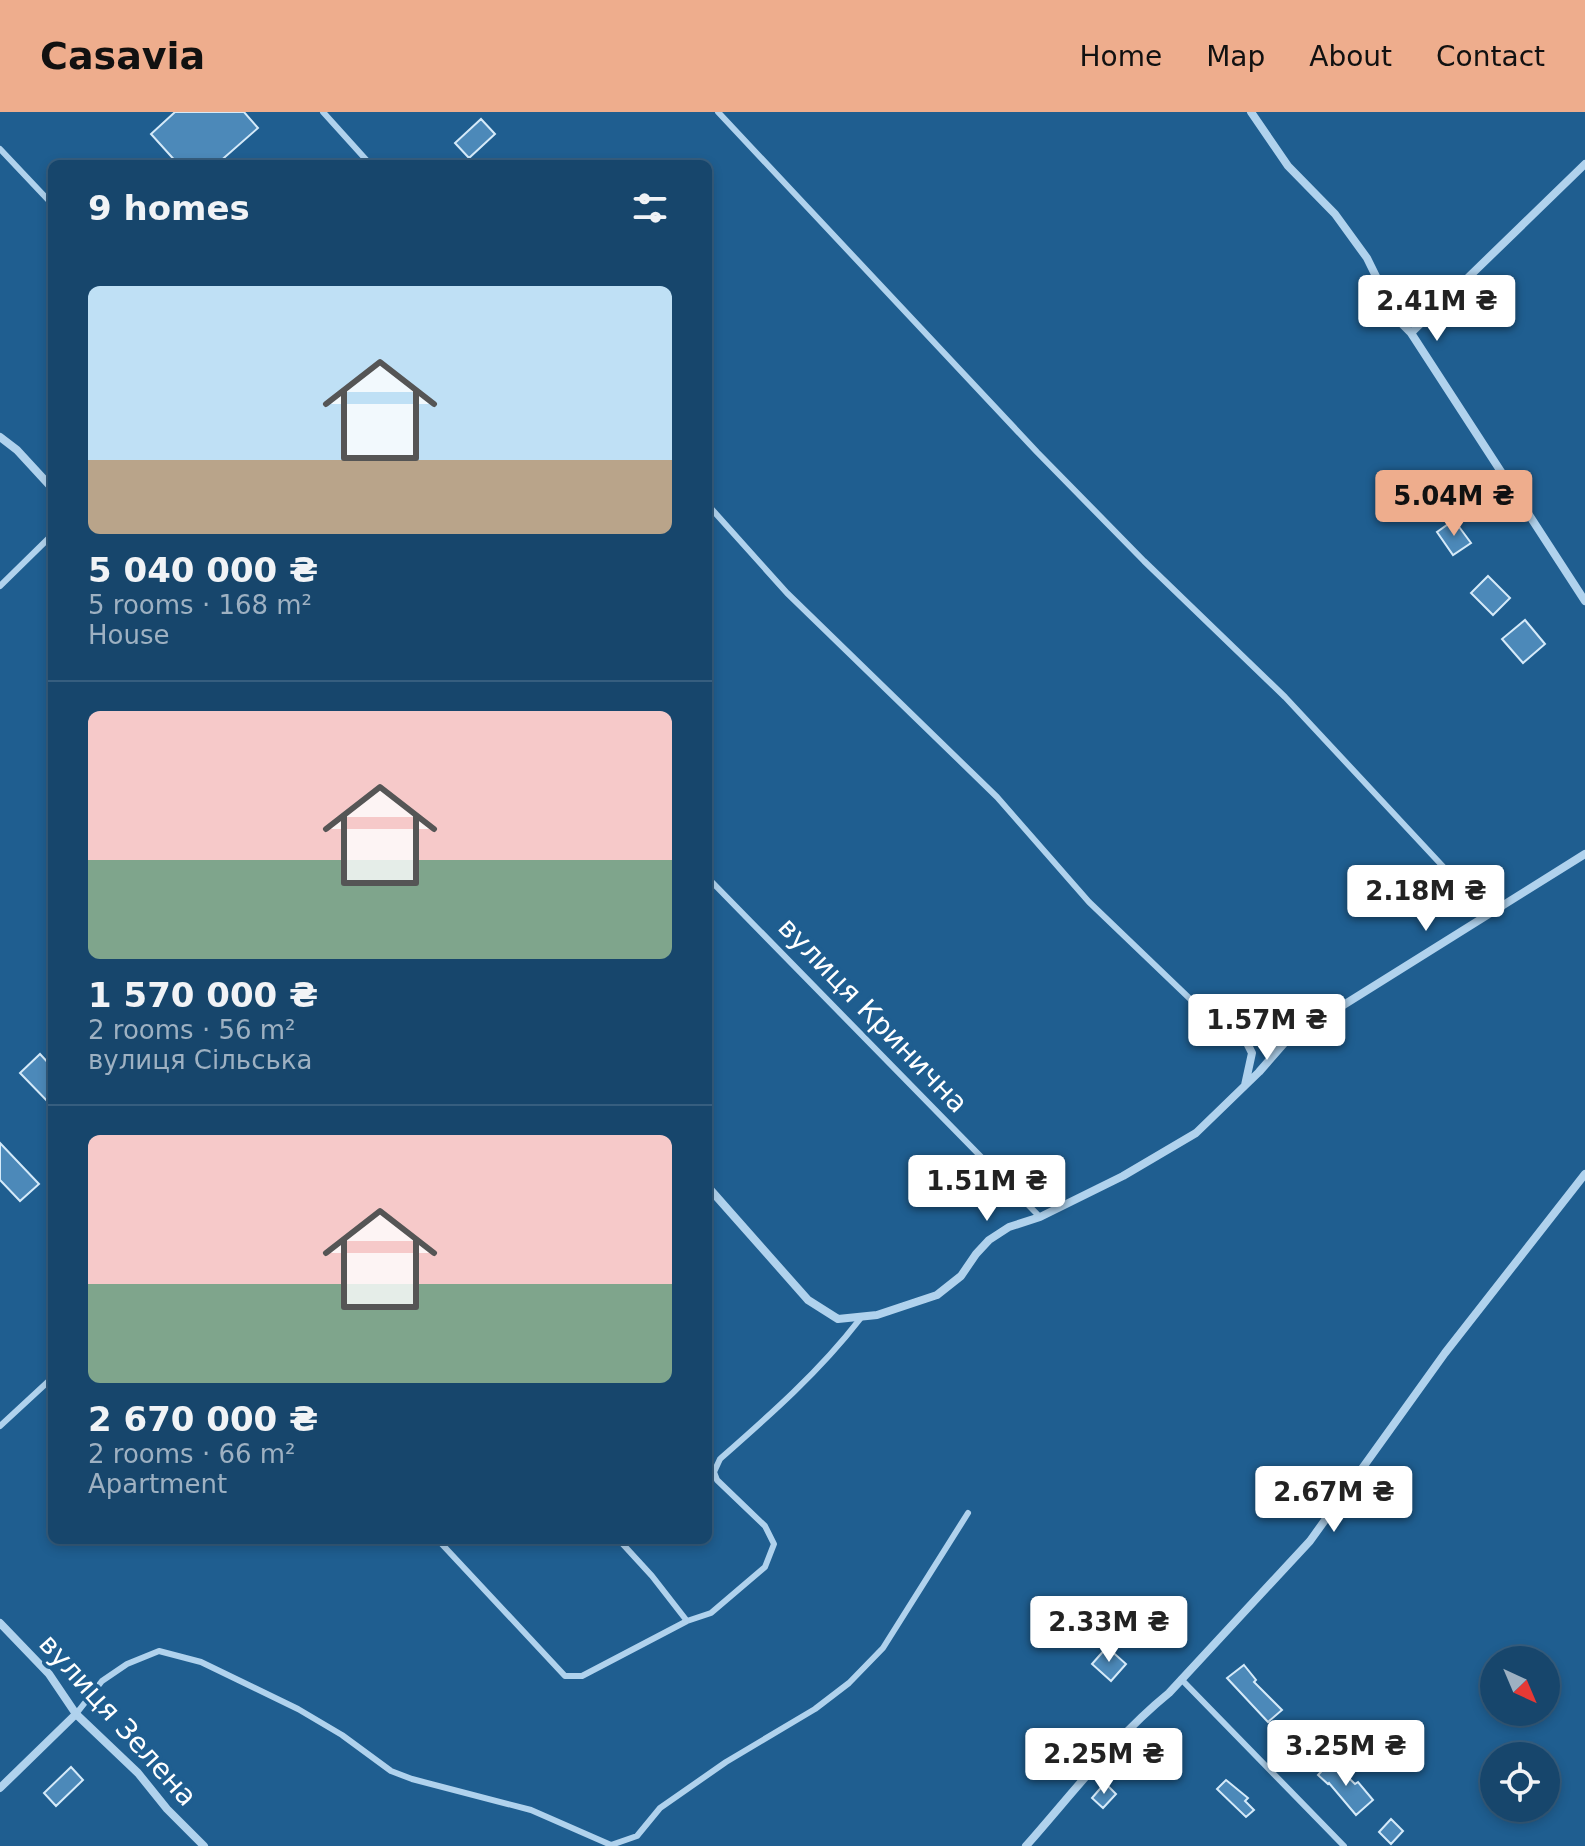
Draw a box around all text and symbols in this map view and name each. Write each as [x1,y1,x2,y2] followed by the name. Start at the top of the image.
[40,34,205,78] text: Casavia
[1079,40,1162,73] text: Home
[1206,40,1265,73] text: Map
[1309,40,1392,73] text: About
[1436,40,1545,73] text: Contact
[628,186,672,230] icon: filters
[88,188,250,228] text: 9 homes
[1363,275,1511,343] pin: 2.41M ₴
[1376,286,1498,316] text: 2.41M ₴
[308,338,452,482] icon: home
[1380,470,1528,538] pin: 5.04M ₴
[1393,481,1515,511] text: 5.04M ₴
[88,550,318,590] text: 5 040 000 ₴
[88,590,312,620] text: 5 rooms · 168 m²
[88,620,169,650] text: House
[308,763,452,907] icon: home
[1352,865,1500,933] pin: 2.18M ₴
[1365,876,1487,906] text: 2.18M ₴
[771,911,975,1119] street label: вулиця Кринична
[88,975,318,1015] text: 1 570 000 ₴
[1193,994,1341,1062] pin: 1.57M ₴
[1206,1005,1328,1035] text: 1.57M ₴
[88,1015,296,1045] text: 2 rooms · 56 m²
[88,1045,312,1075] text: вулиця Сільська
[913,1155,1061,1223] pin: 1.51M ₴
[926,1166,1048,1196] text: 1.51M ₴
[308,1187,452,1331] icon: home
[88,1399,318,1439] text: 2 670 000 ₴
[88,1439,296,1469] text: 2 rooms · 66 m²
[1260,1466,1408,1534] pin: 2.67M ₴
[88,1469,227,1499] text: Apartment
[1273,1477,1395,1507] text: 2.67M ₴
[1035,1596,1183,1664] pin: 2.33M ₴
[1048,1607,1170,1637] text: 2.33M ₴
[32,1627,204,1813] street label: вулиця Зелена
[1480,1646,1560,1726] north arrow
[1480,1646,1560,1822] map controls
[1272,1720,1420,1788] pin: 3.25M ₴
[1030,1728,1178,1796] pin: 2.25M ₴
[1285,1731,1407,1761] text: 3.25M ₴
[1043,1739,1165,1769] text: 2.25M ₴
[1480,1742,1560,1822] button: locate

